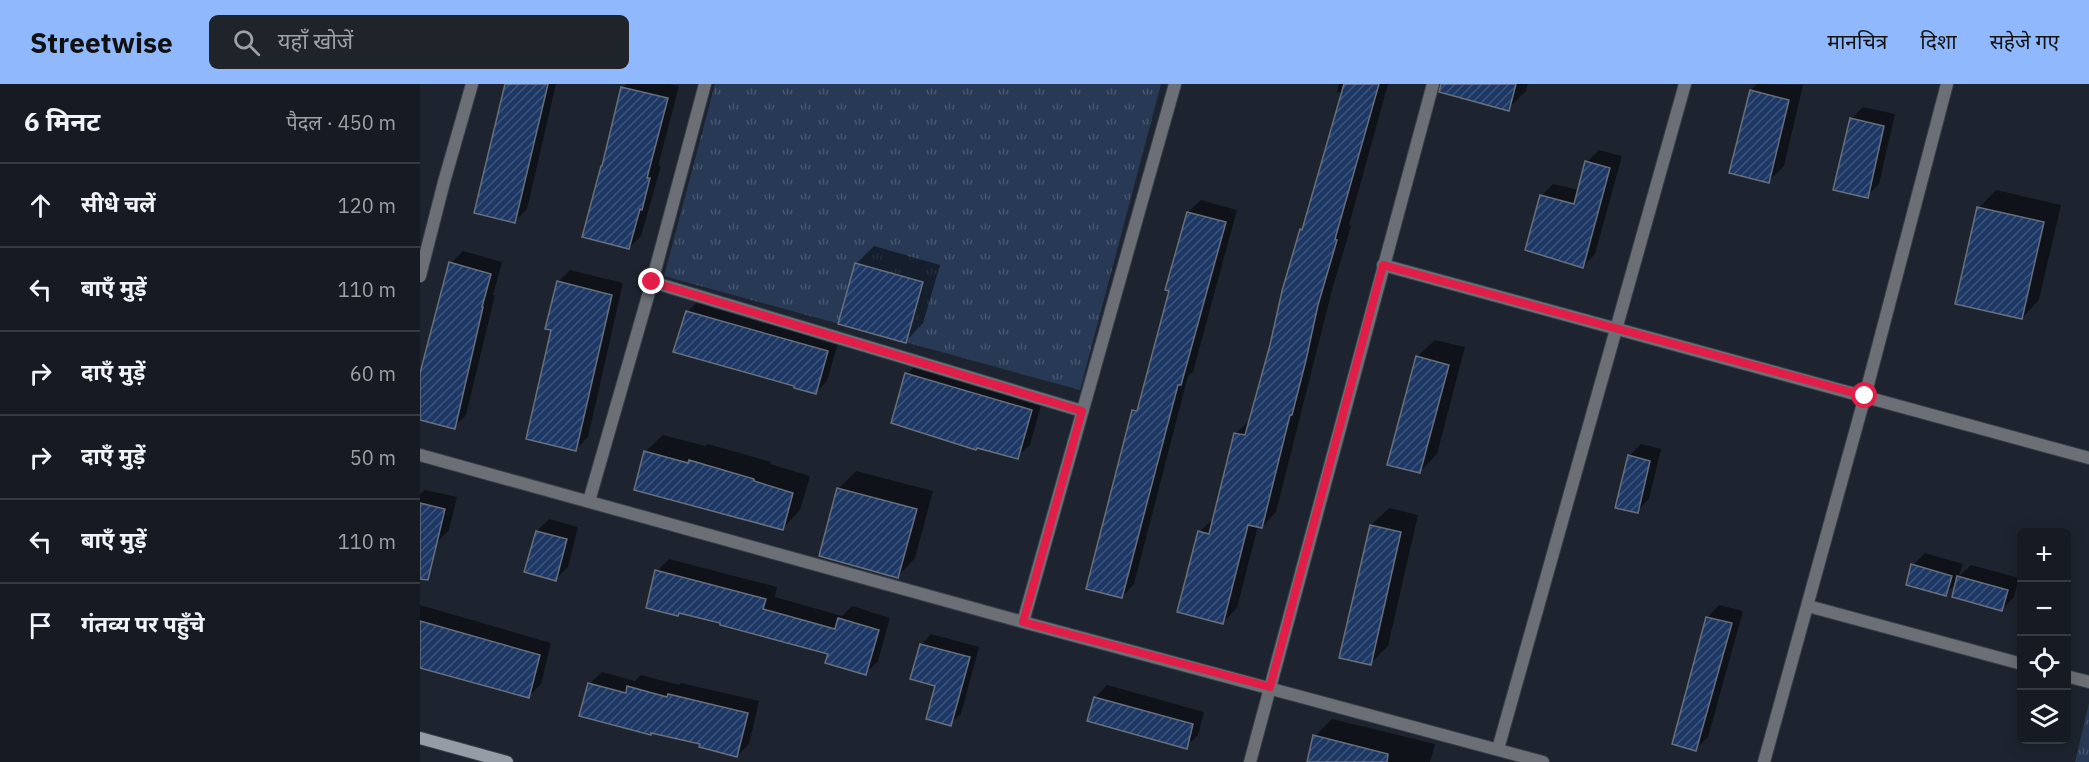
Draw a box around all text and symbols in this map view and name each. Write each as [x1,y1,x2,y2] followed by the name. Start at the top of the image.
[209,15,629,69] search box
[30,24,173,61] text: Streetwise
[230,26,263,59] icon: search
[278,26,353,55] text: यहाँ खोजें
[1827,27,1887,55] text: मानचित्र
[1920,27,1957,55] text: दिशा
[1990,27,2059,55] text: सहेजे गए
[24,104,100,138] text: 6 मिनट
[286,109,396,136] text: पैदल · 450 m
[24,189,57,222] icon: ahead
[81,189,156,218] text: सीधे चलें
[338,192,396,219] text: 120 m
[638,268,664,294] route end
[24,273,57,306] icon: left
[81,273,147,302] text: बाएँ मुड़ें
[338,276,396,303] text: 110 m
[24,357,57,390] icon: right
[81,357,145,386] text: दाएँ मुड़ें
[350,360,396,387] text: 60 m
[1851,382,1877,408] route start
[24,441,57,474] icon: right
[81,441,145,470] text: दाएँ मुड़ें
[350,444,396,471] text: 50 m
[24,525,57,558] icon: left
[81,525,147,554] text: बाएँ मुड़ें
[338,528,396,555] text: 110 m
[2017,528,2071,744] map controls
[2017,528,2071,582] button: +
[2017,582,2071,636] button: −
[24,609,57,642] icon: arrive
[81,609,205,638] text: गंतव्य पर पहुँचे
[2017,636,2071,690] button: locate
[2017,690,2071,744] button: layers

